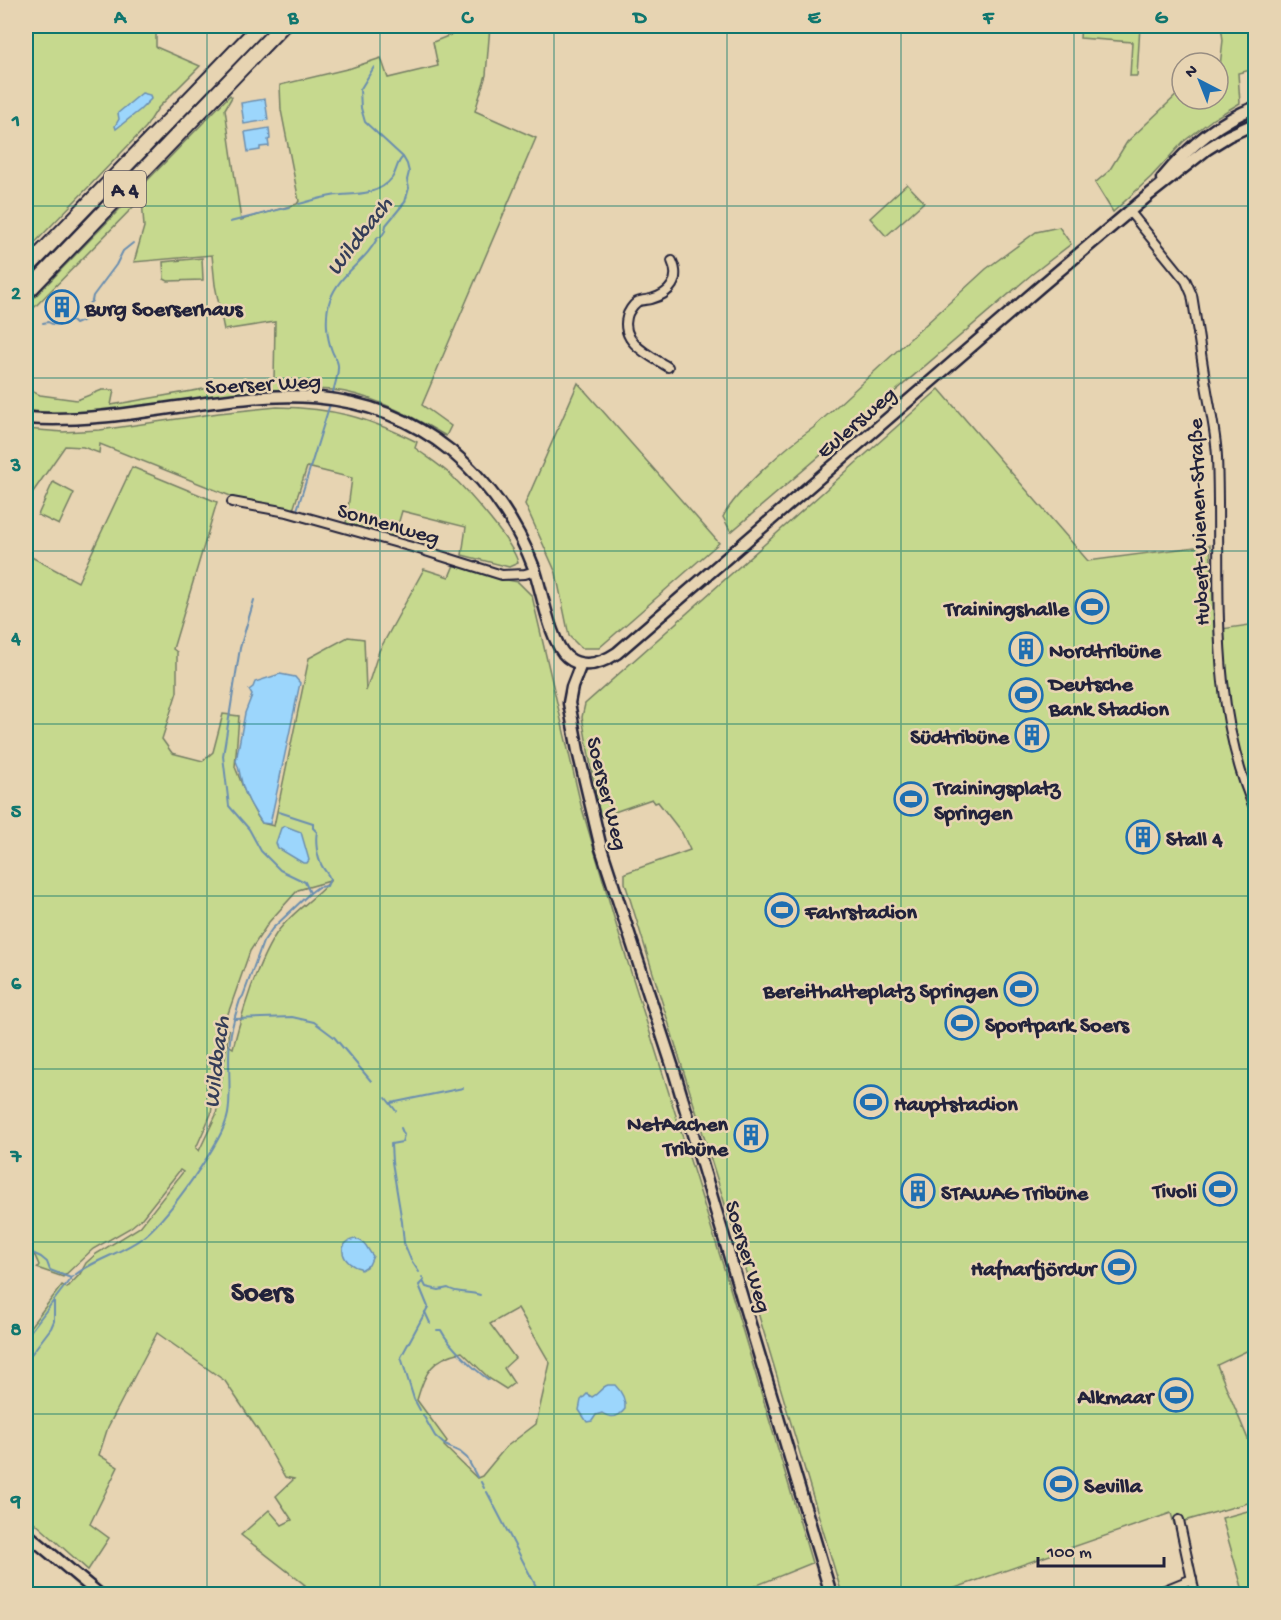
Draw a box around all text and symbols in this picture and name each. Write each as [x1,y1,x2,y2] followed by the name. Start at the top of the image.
[113,8,128,31] text: A
[287,8,299,31] text: B
[461,8,475,31] text: C
[631,8,647,31] text: D
[808,8,822,31] text: E
[982,8,995,31] text: F
[1155,8,1169,31] text: G
[1170,51,1230,111] north arrow
[1182,62,1203,83] text: N
[11,111,20,134] text: 1
[104,171,146,207] road number: A 4
[321,191,401,282] water label: Wildbach
[11,284,21,307] text: 2
[44,289,80,325] building icon: Burg Soerserhaus
[84,298,244,324] place label: Burg Soerserhaus
[205,370,322,402] street label: Soerser Weg
[812,382,903,466] street label: Eulersweg
[1184,417,1218,626] street label: Hubert-Wienen-Straße
[10,456,21,479] text: 3
[334,499,442,553] street label: Sonnenweg
[1074,589,1110,625] sports icon: Trainingshalle
[942,598,1070,624] place label: Trainingshalle
[10,629,21,652] text: 4
[1008,631,1044,667] building icon: Nordtribüne
[1049,640,1161,666] place label: Nordtribüne
[1047,673,1169,724] place label: Deutsche Bank Stadion
[1008,677,1044,713] sports icon: Deutsche Bank Stadion
[1014,717,1050,753] building icon: Südtribüne
[910,726,1010,752] place label: Südtribüne
[578,735,632,853] street label: Soerser Weg
[932,777,1061,828] place label: Trainingsplatz Springen
[893,781,929,817] sports icon: Trainingsplatz Springen
[11,802,22,825] text: 5
[1125,819,1161,855] building icon: Stall 4
[1166,828,1223,854] place label: Stall 4
[764,892,800,928] sports icon: Fahrstadion
[804,901,917,927] place label: Fahrstadion
[1003,971,1039,1007] sports icon: Bereithalteplatz Springen
[11,974,22,997] text: 6
[762,980,999,1006] place label: Bereithalteplatz Springen
[944,1005,980,1041] sports icon: Sportpark Soers
[198,1014,239,1110] water label: Wildbach
[985,1014,1131,1040] place label: Sportpark Soers
[853,1084,889,1120] sports icon: Hauptstadion
[894,1093,1018,1119] place label: Hauptstadion
[627,1113,729,1164] place label: NetAachen Tribüne
[733,1117,769,1153] building icon: NetAachen Tribüne
[10,1147,23,1170] text: 7
[1202,1171,1238,1207] sports icon: Tivoli
[900,1173,936,1209] building icon: STAWAG Tribüne
[1151,1180,1197,1206] place label: Tivoli
[941,1182,1089,1208] place label: STAWAG Tribüne
[717,1198,776,1316] street label: Soerser Weg
[1101,1249,1137,1285] sports icon: Hafnarfjördur
[971,1258,1098,1284] place label: Hafnarfjördur
[231,1278,295,1311] district label: Soers
[11,1320,22,1343] text: 8
[1158,1377,1194,1413] sports icon: Alkmaar
[1077,1386,1155,1412] place label: Alkmaar
[1043,1466,1079,1502] sports icon: Sevilla
[1084,1475,1144,1501] place label: Sevilla
[10,1492,21,1515] text: 9
[1038,1530,1164,1568] scale bar
[1046,1543,1092,1564] text: 100 m

